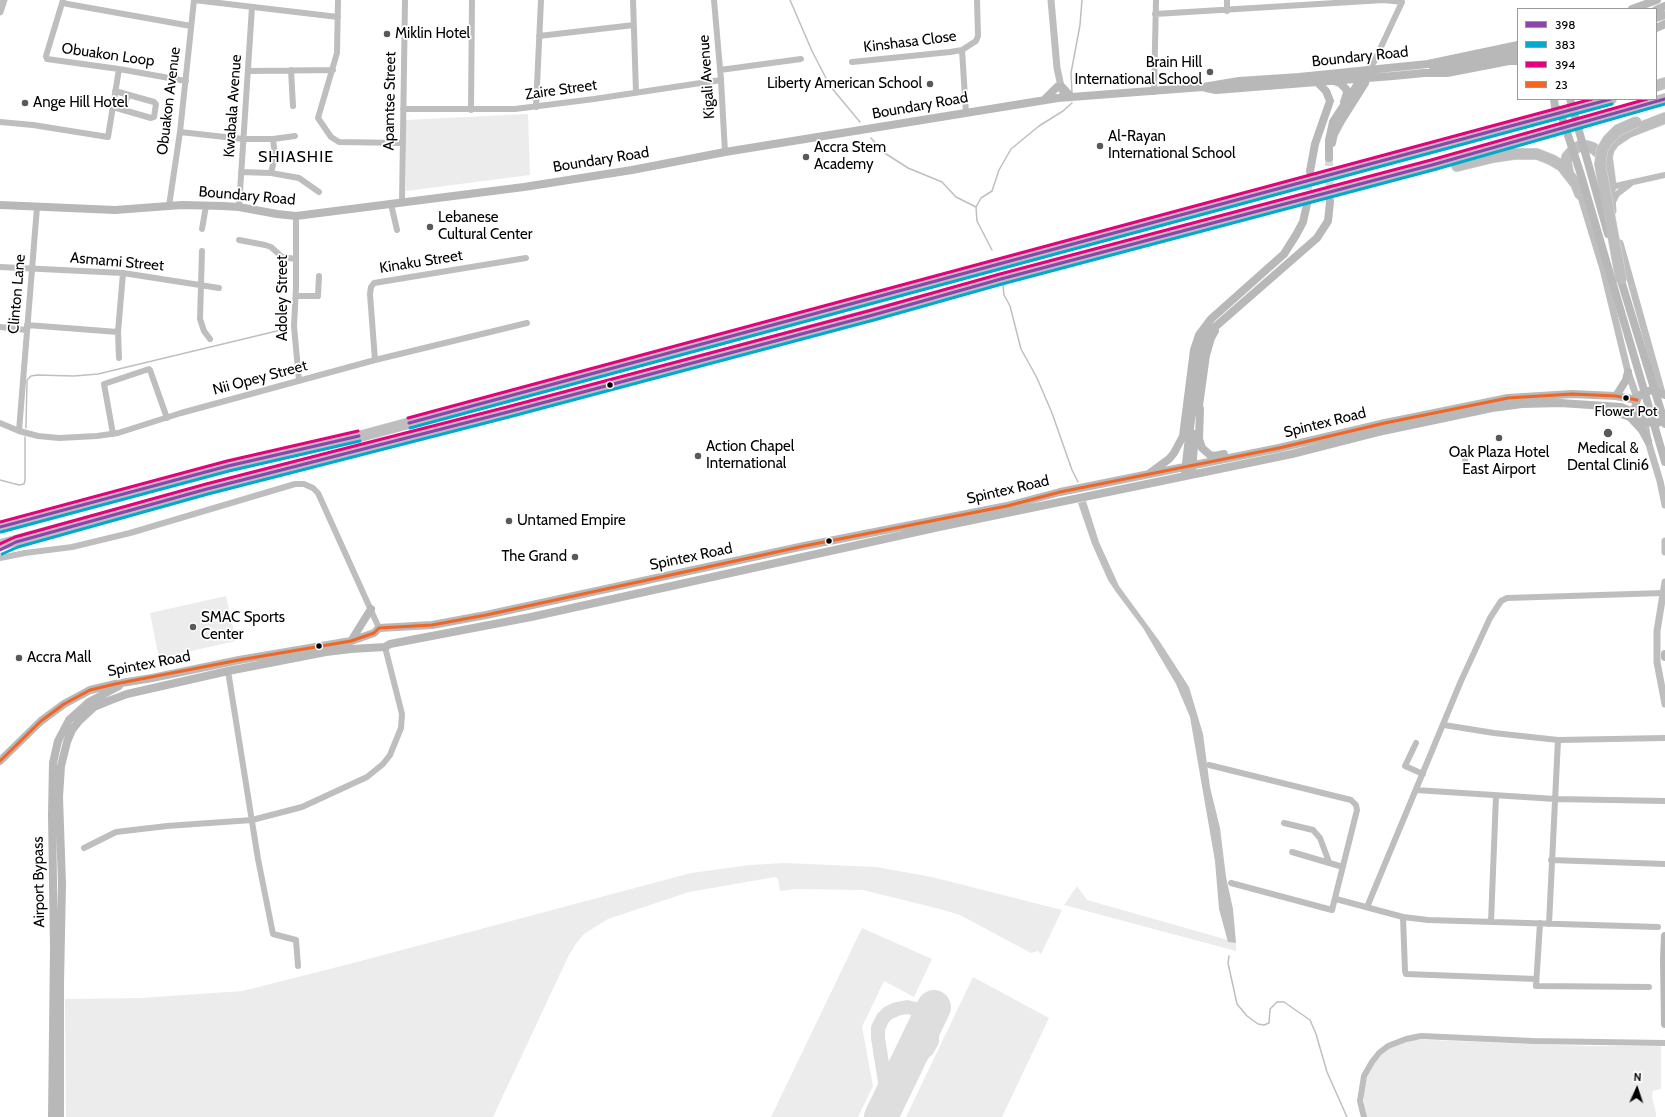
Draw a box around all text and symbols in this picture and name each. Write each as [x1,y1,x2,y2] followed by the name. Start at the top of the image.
[1517,8,1657,100] legend
[1555,17,1576,32] text: 398
[395,25,470,43] place label: Miklin Hotel
[862,27,958,57] street label: Kinshasa Close
[382,29,392,39] marker: Miklin Hotel
[695,34,719,120] street label: Kigali Avenue
[1555,37,1575,52] text: 383
[60,40,156,70] street label: Obuakon Loop
[1311,43,1409,71] street label: Boundary Road
[153,46,185,156] street label: Obuakon Avenue
[380,52,400,150] street label: Apamtse Street
[220,54,246,158] street label: Kwabala Avenue
[1074,54,1202,89] place label: Brain Hill International School
[1555,57,1575,72] text: 394
[1205,67,1215,77] marker: Brain Hill International School
[767,75,922,93] place label: Liberty American School
[524,76,598,104] street label: Zaire Street
[1555,77,1568,92] text: 23
[925,79,935,89] marker: Liberty American School
[871,89,969,123] street label: Boundary Road
[33,94,128,112] place label: Ange Hill Hotel
[20,98,30,108] marker: Ange Hill Hotel
[1108,128,1236,163] place label: Al-Rayan International School
[814,139,886,174] place label: Accra Stem Academy
[1095,141,1105,151] marker: Al-Rayan International School
[552,144,650,176] street label: Boundary Road
[258,147,334,167] district label: SHIASHIE
[801,152,811,162] marker: Accra Stem Academy
[198,183,296,209] street label: Boundary Road
[438,209,532,244] place label: Lebanese Cultural Center
[425,222,435,232] marker: Lebanese Cultural Center
[378,247,464,277] street label: Kinaku Street
[69,249,165,275] street label: Asmami Street
[5,253,29,335] street label: Clinton Lane
[274,255,292,341] street label: Adoley Street
[211,357,309,399] street label: Nii Opey Street
[605,380,615,390] unlabelled marker
[1621,393,1631,403] marker: Flower Pot
[1282,404,1368,442] street label: Spintex Road
[1594,404,1658,420] place label: Flower Pot
[1602,427,1614,439] marker: Medical & Dental Clini6
[1494,433,1504,443] marker: Oak Plaza Hotel East Airport
[706,438,794,473] place label: Action Chapel International
[1567,440,1649,475] place label: Medical & Dental Clini6
[1449,444,1549,479] place label: Oak Plaza Hotel East Airport
[693,451,703,461] marker: Action Chapel International
[965,472,1051,508] street label: Spintex Road
[517,512,626,530] place label: Untamed Empire
[504,516,514,526] marker: Untamed Empire
[824,536,834,546] unlabelled marker
[648,539,734,575] street label: Spintex Road
[501,548,567,566] place label: The Grand
[570,552,580,562] marker: The Grand
[201,609,285,644] place label: SMAC Sports Center
[188,622,198,632] marker: SMAC Sports Center
[314,641,324,651] unlabelled marker
[106,647,192,681] street label: Spintex Road
[27,649,91,667] place label: Accra Mall
[14,653,24,663] marker: Accra Mall
[29,836,49,928] street label: Airport Bypass
[1617,1069,1657,1109] north arrow
[1633,1070,1642,1084] text: N

